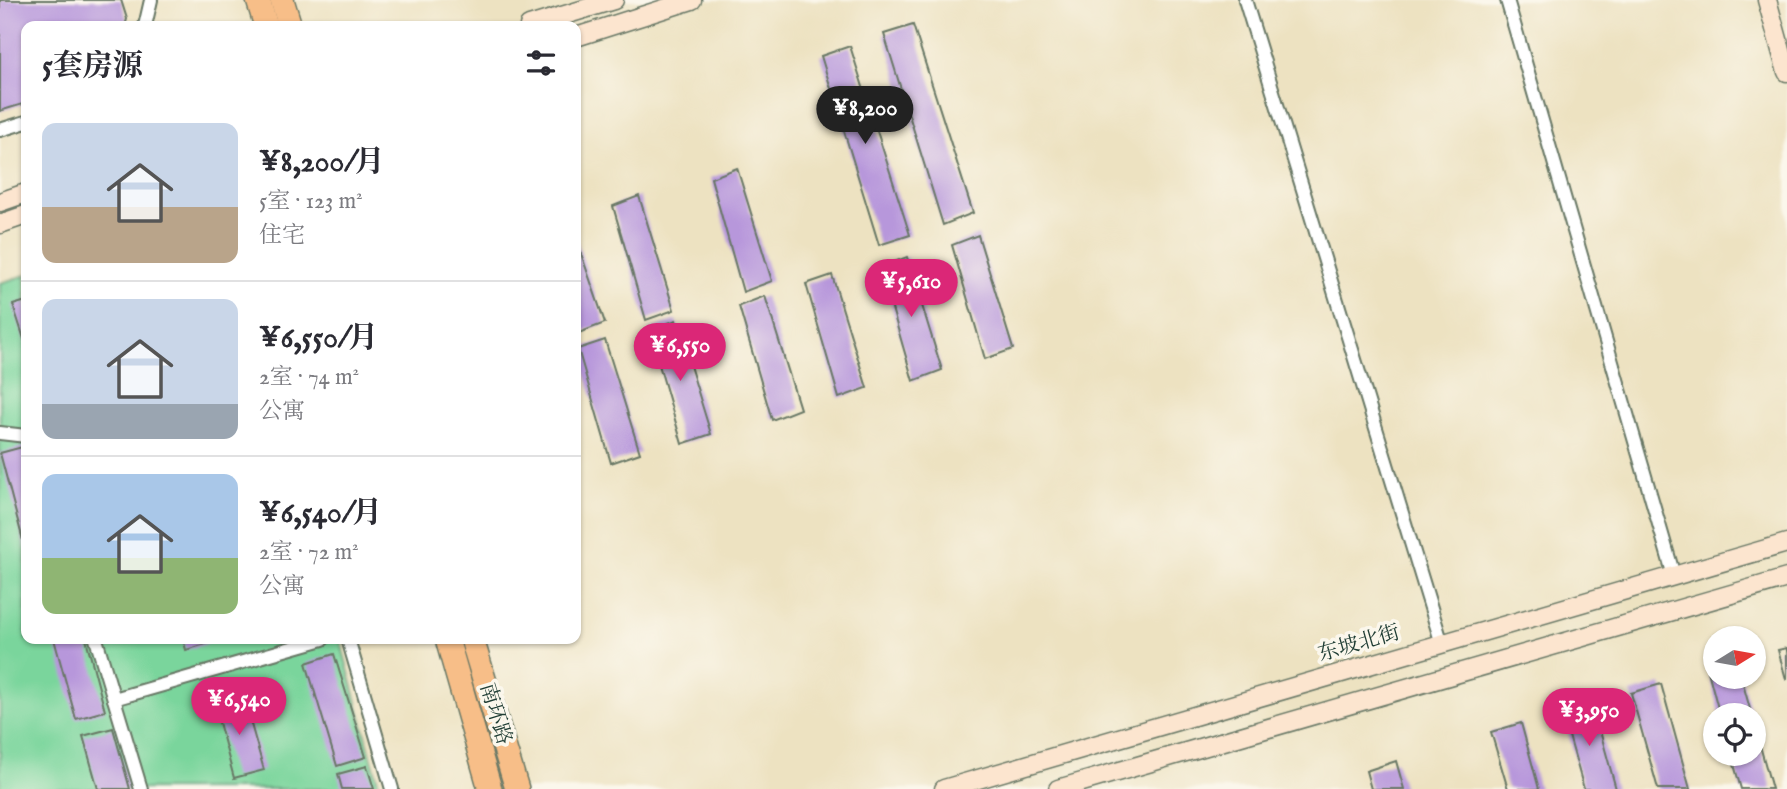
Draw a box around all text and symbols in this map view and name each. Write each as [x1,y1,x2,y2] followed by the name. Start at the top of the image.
[522,44,560,82] icon: filters
[42,48,143,86] text: 5套房源
[808,86,922,146] pin: ¥8,200
[832,94,898,123] text: ¥8,200
[259,144,384,182] text: ¥8,200/月
[98,151,182,235] icon: home
[259,187,363,216] text: 5室 · 123 m²
[259,221,305,250] text: 住宅
[854,260,968,319] pin: ¥5,610
[881,267,941,296] text: ¥5,610
[259,320,378,358] text: ¥6,550/月
[623,324,737,383] pin: ¥6,550
[98,327,182,411] icon: home
[650,331,710,360] text: ¥6,550
[259,363,359,392] text: 2室 · 74 m²
[259,397,305,426] text: 公寓
[259,495,382,533] text: ¥6,540/月
[98,502,182,586] icon: home
[259,538,359,567] text: 2室 · 72 m²
[259,572,305,601] text: 公寓
[1315,619,1403,669] street label: 东坡北街
[1703,626,1766,690] north arrow
[1703,626,1766,766] map controls
[182,678,296,737] pin: ¥6,540
[473,680,517,748] street label: 南环路
[207,685,271,714] text: ¥6,540
[1532,688,1646,748] pin: ¥3,950
[1558,696,1620,725] text: ¥3,950
[1703,703,1766,766] button: locate

